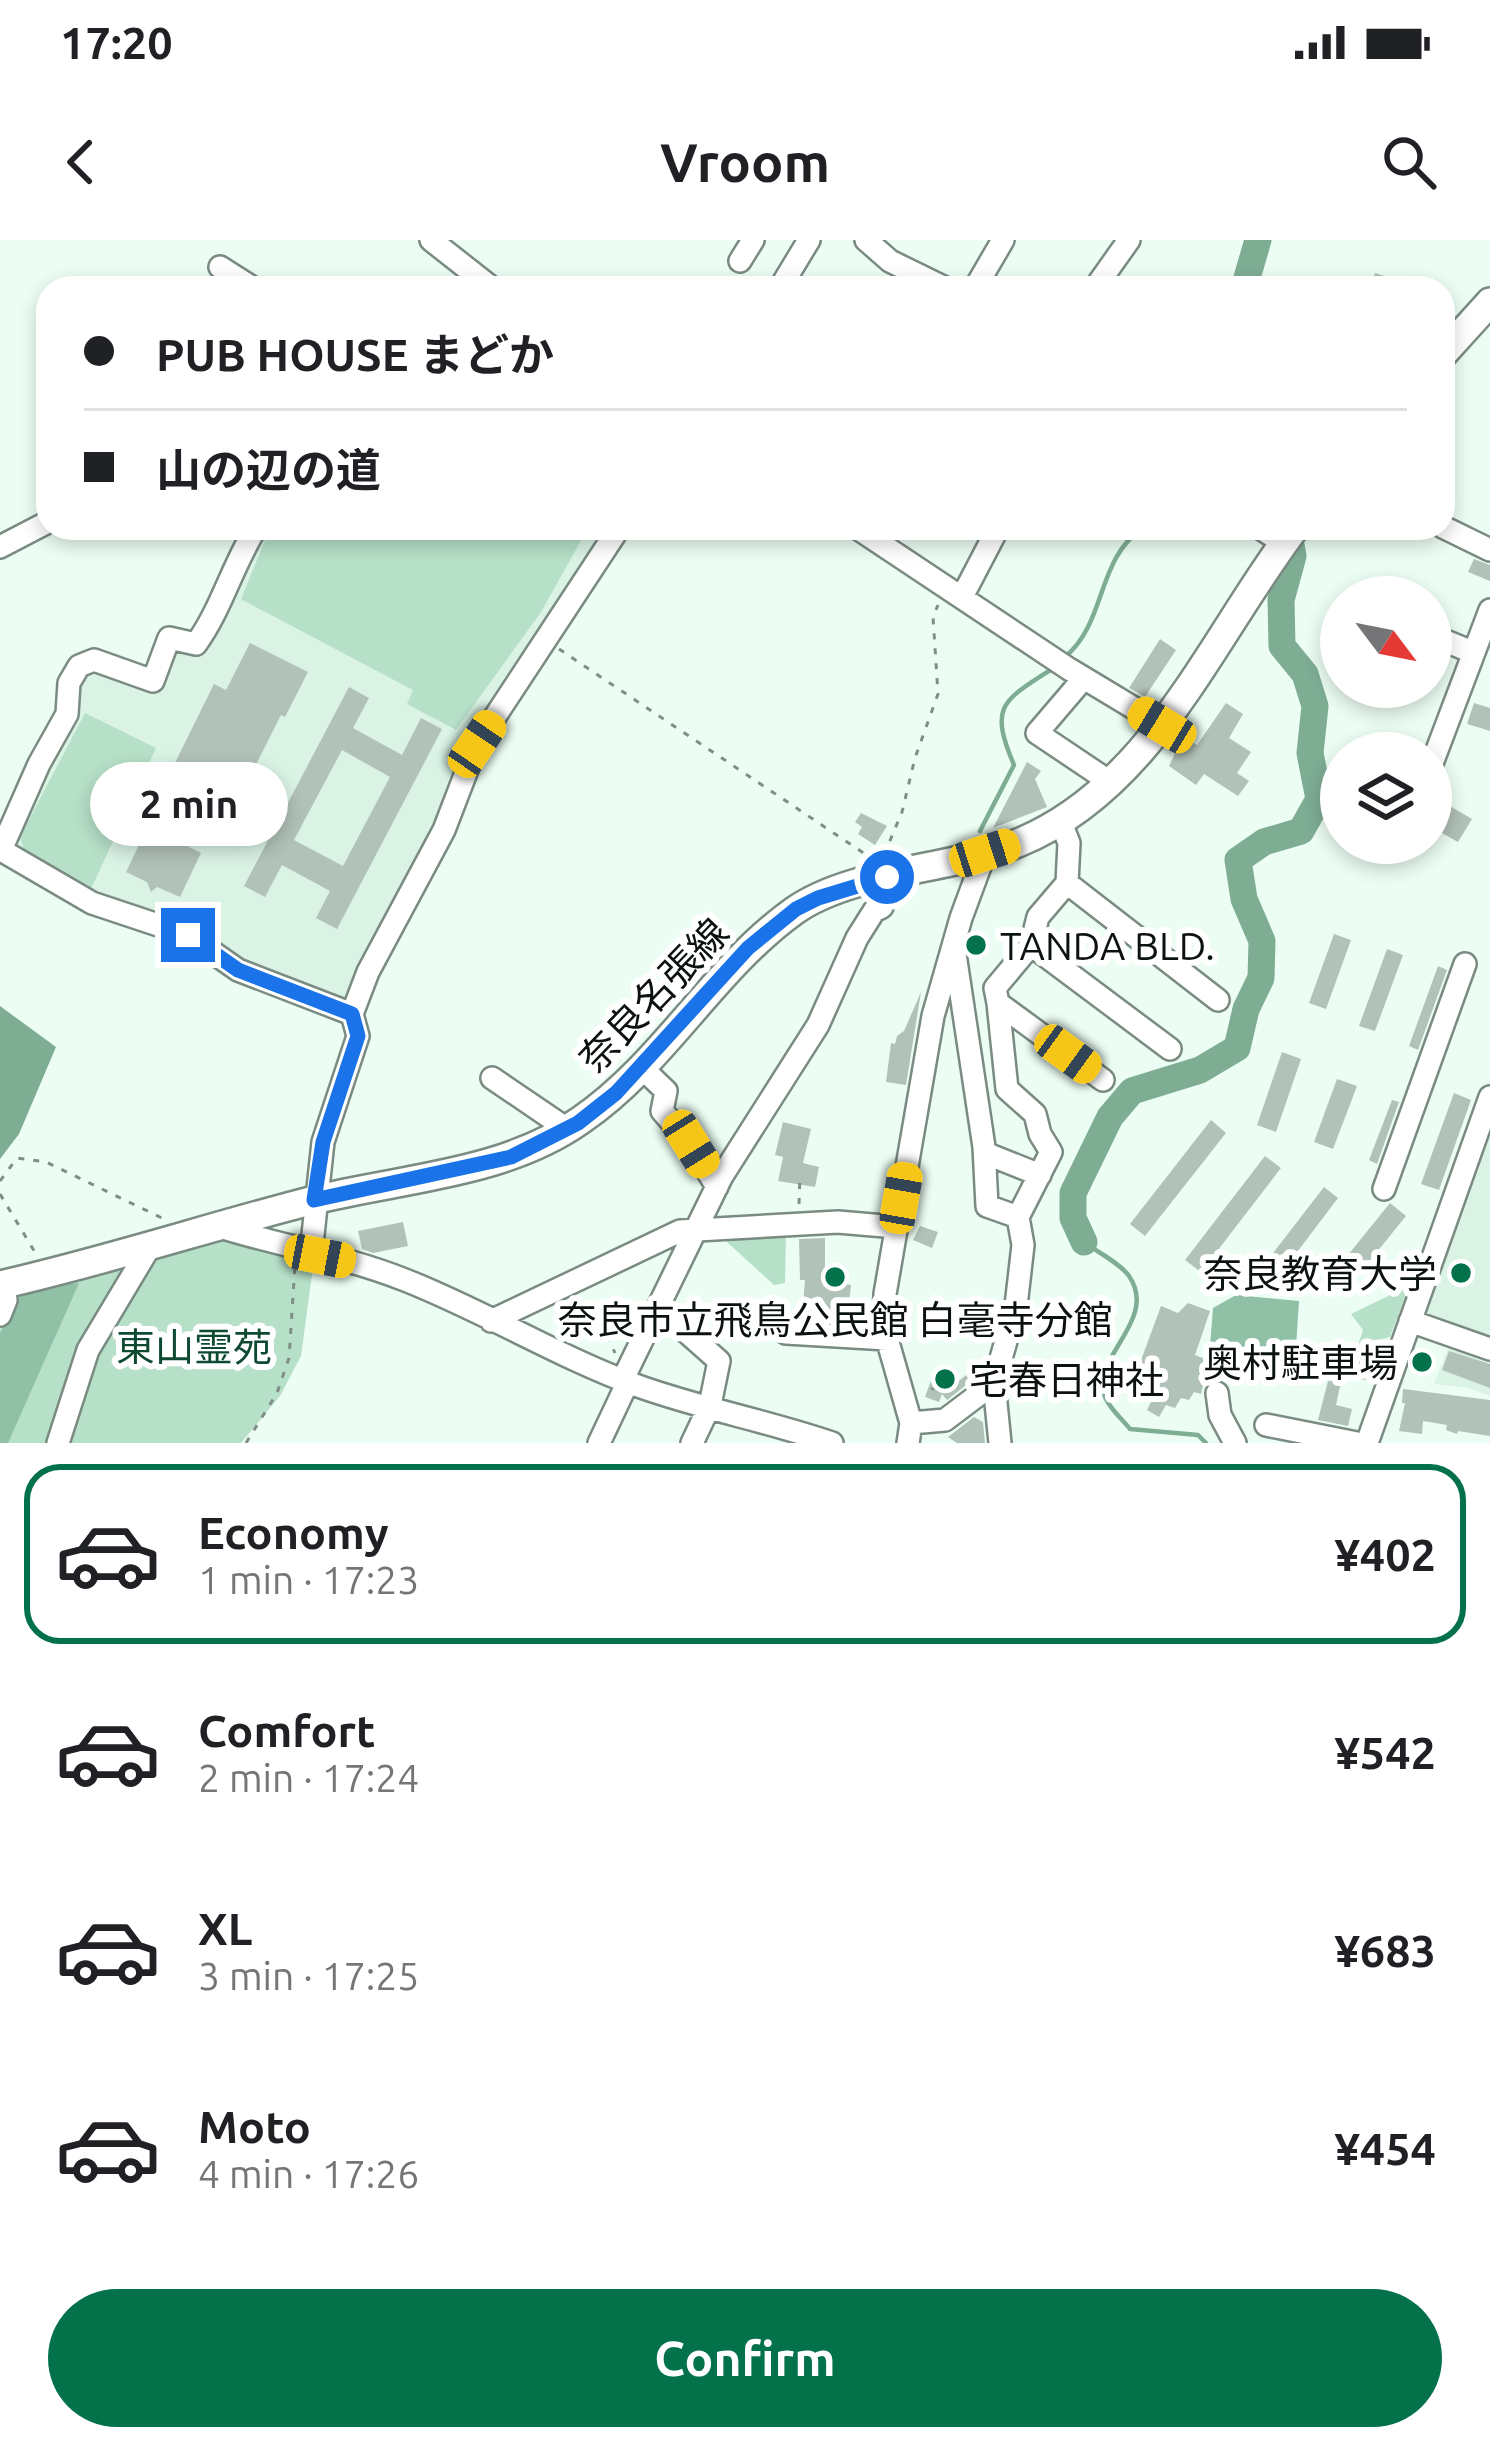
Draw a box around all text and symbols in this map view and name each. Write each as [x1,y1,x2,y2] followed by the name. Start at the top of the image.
[60,17,173,68] text: 17:20
[48,129,114,195] icon: back
[1376,129,1442,195] icon: search
[660,132,830,192] text: Vroom
[156,329,554,380] text: PUB HOUSE まどか
[156,444,381,495] text: 山の辺の道
[1320,576,1452,708] north arrow
[1320,576,1452,864] map controls
[1122,691,1202,759] car
[442,704,512,784] car
[1320,732,1452,864] button: layers
[89,761,287,845] callout: 2 min
[140,782,238,825] text: 2 min
[945,825,1025,881] car
[860,850,914,904] route start
[161,908,215,962] route end
[570,910,736,1080] street label: 奈良名張線
[1000,924,1215,967] place label: TANDA BLD.
[963,932,989,958] marker: TANDA BLD.
[1028,1018,1108,1090] car
[657,1104,725,1184] car
[877,1159,925,1237] car
[281,1231,359,1281] car
[1203,1252,1437,1295] place label: 奈良教育大学
[1448,1260,1474,1286] marker: 奈良教育大学
[822,1264,848,1290] marker: 奈良市立飛鳥公民館 白毫寺分館
[558,1298,1112,1341] place label: 奈良市立飛鳥公民館 白毫寺分館
[116,1325,272,1368] park label: 東山霊苑
[1203,1341,1398,1384] place label: 奥村駐車場
[1409,1349,1435,1375] marker: 奥村駐車場
[969,1358,1164,1401] place label: 宅春日神社
[932,1366,958,1392] marker: 宅春日神社
[54,1500,162,1608] icon: car
[198,1507,389,1558] text: Economy
[1334,1529,1436,1580] text: ¥402
[198,1558,419,1601] text: 1 min · 17:23
[54,1698,162,1806] icon: car
[198,1705,375,1756] text: Comfort
[1334,1727,1436,1778] text: ¥542
[198,1756,419,1799] text: 2 min · 17:24
[54,1896,162,2004] icon: car
[198,1903,252,1954] text: XL
[1334,1925,1436,1976] text: ¥683
[198,1954,419,1997] text: 3 min · 17:25
[54,2094,162,2202] icon: car
[198,2101,311,2152] text: Moto
[1334,2123,1436,2174] text: ¥454
[198,2152,419,2195] text: 4 min · 17:26
[48,2289,1442,2427] button: Confirm

